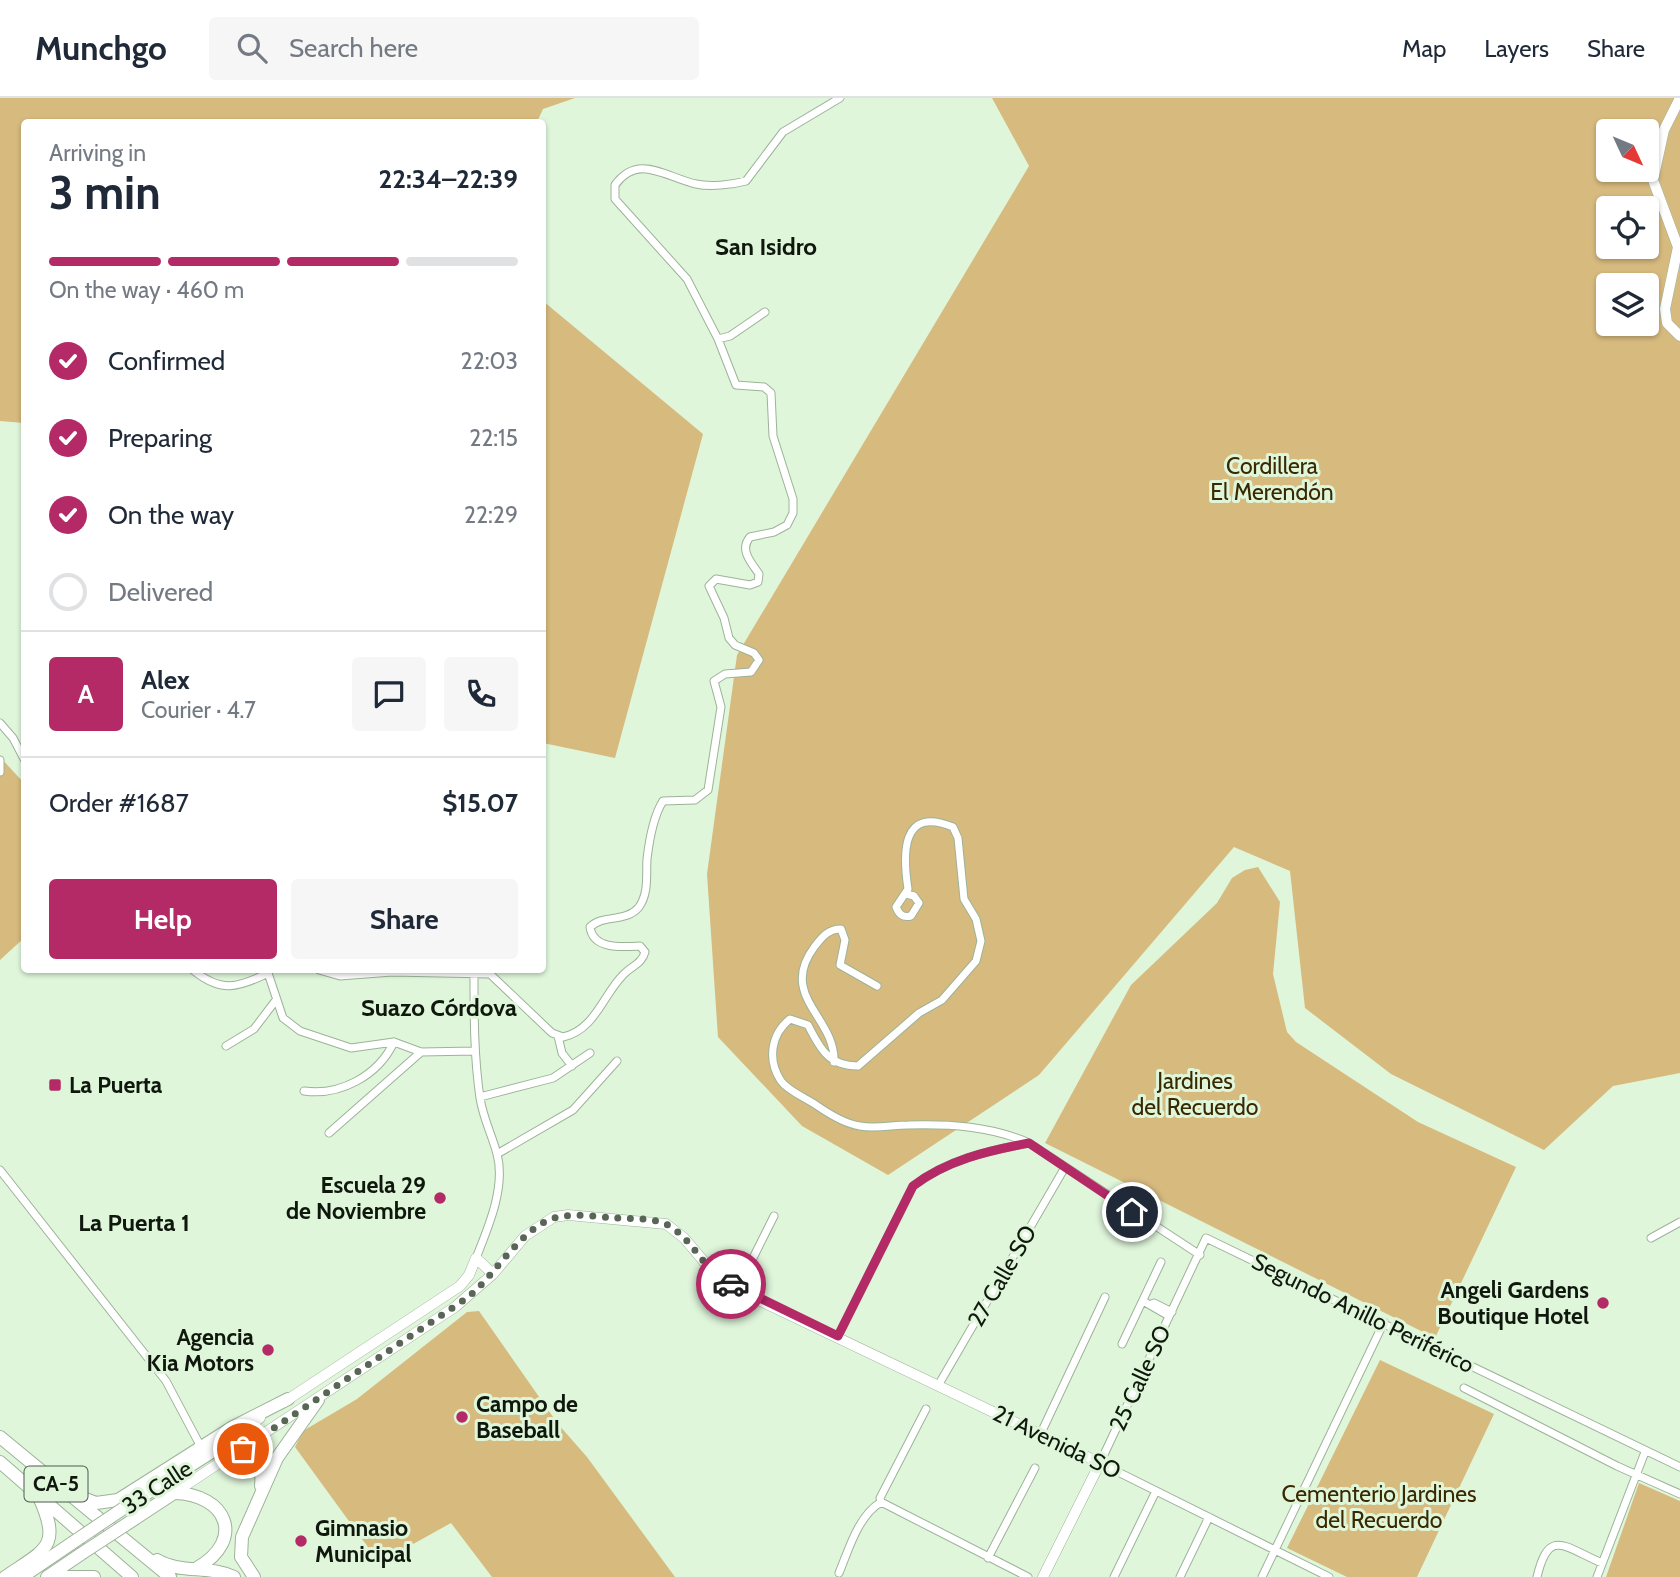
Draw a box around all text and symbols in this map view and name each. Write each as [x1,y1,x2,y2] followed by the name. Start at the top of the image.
[209,17,699,80] search box
[35,28,167,68] text: Munchgo
[233,29,271,67] icon: search
[289,32,418,64] text: Search here
[1402,34,1446,63] text: Map
[1484,34,1549,63] text: Layers
[1587,34,1645,63] text: Share
[1596,119,1659,182] north arrow
[1596,119,1659,336] map controls
[49,139,146,167] text: Arriving in
[379,163,518,195] text: 22:34–22:39
[49,165,161,221] text: 3 min
[1596,196,1659,259] button: locate
[715,232,817,261] district label: San Isidro
[1596,273,1659,336] button: layers
[49,276,244,304] text: On the way · 460 m
[49,342,87,380] icon: check
[108,345,225,377] text: Confirmed
[461,347,518,375] text: 22:03
[49,419,87,457] icon: check
[108,422,212,454] text: Preparing
[469,424,518,452] text: 22:15
[1210,452,1334,506] park label: Cordillera El Merendón
[49,496,87,534] icon: check
[108,499,234,531] text: On the way
[464,501,518,529] text: 22:29
[108,576,213,608] text: Delivered
[352,657,426,731] button: chat
[444,657,518,731] button: phone
[141,664,190,696] text: Alex
[78,678,94,710] text: A
[141,696,256,724] text: Courier · 4.7
[49,787,189,819] text: Order #1687
[442,787,518,819] text: $15.07
[49,879,277,959] button: Help
[291,879,518,959] button: Share
[361,993,517,1022] district label: Suazo Córdova
[1131,1067,1259,1121] park label: Jardines del Recuerdo
[69,1071,163,1099] place label: La Puerta
[47,1077,63,1093] marker: La Puerta
[286,1171,426,1225] place label: Escuela 29 de Noviembre
[1102,1182,1162,1242] pin
[432,1190,448,1206] marker: Escuela 29 de Noviembre
[1113,1193,1151,1231] icon: home
[78,1208,190,1237] district label: La Puerta 1
[962,1220,1042,1332] street label: 27 Calle SO
[1247,1247,1479,1379] street label: Segundo Anillo Periférico
[696,1249,766,1319] courier
[712,1265,750,1303] icon: car
[1437,1276,1589,1330] place label: Angeli Gardens Boutique Hotel
[1595,1295,1611,1311] marker: Angeli Gardens Boutique Hotel
[1103,1321,1177,1435] street label: 25 Calle SO
[147,1323,255,1377] place label: Agencia Kia Motors
[260,1342,276,1358] marker: Agencia Kia Motors
[476,1390,578,1444] place label: Campo de Baseball
[988,1399,1126,1485] street label: 21 Avenida SO
[454,1409,470,1425] marker: Campo de Baseball
[213,1419,273,1479] pin
[224,1430,262,1468] icon: bag
[117,1454,197,1520] street label: 33 Calle
[24,1466,88,1502] road number: CA-5
[1281,1480,1477,1534] park label: Cementerio Jardines del Recuerdo
[315,1514,411,1568] place label: Gimnasio Municipal
[293,1533,309,1549] marker: Gimnasio Municipal

